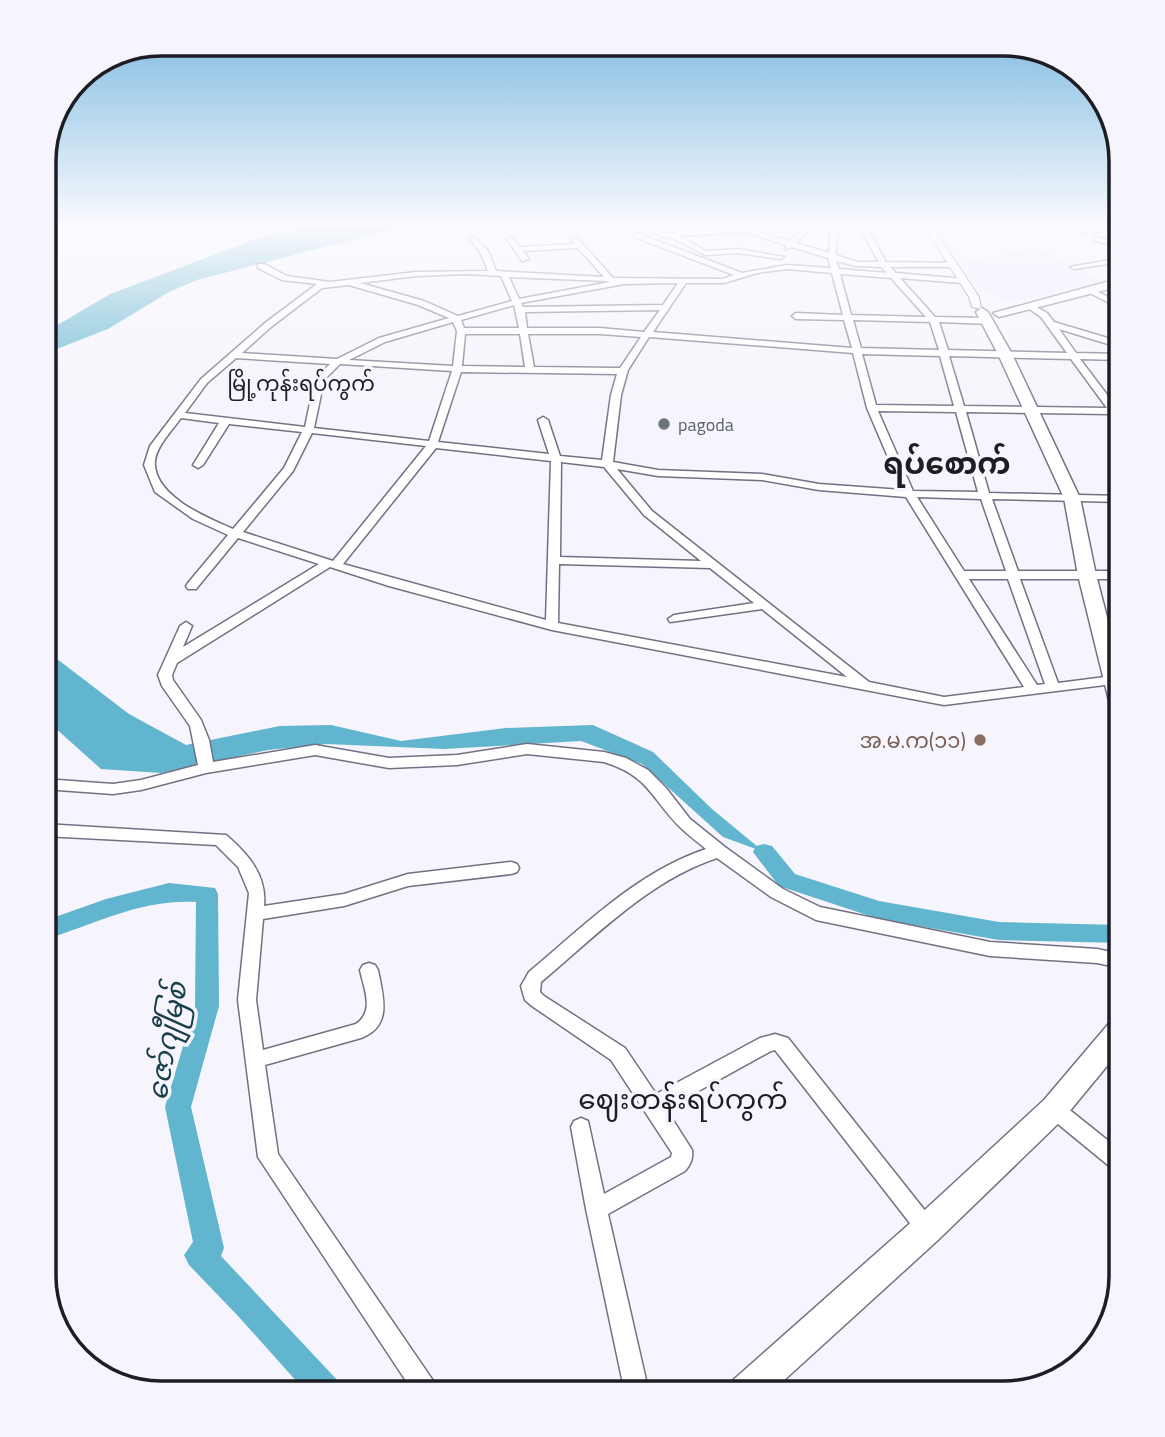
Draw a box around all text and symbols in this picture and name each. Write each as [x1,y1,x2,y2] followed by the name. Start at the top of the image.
[227,367,375,401] district label: မြို့ကုန်းရပ်ကွက်
[678,411,734,438] place label: pagoda
[656,416,672,432] marker: pagoda
[883,440,1011,488] district label: ရပ်စောက်
[859,724,966,756] place label: အ.မ.က(၁၁)
[972,732,988,748] marker: အ.မ.က(၁၁)
[134,976,201,1104] water label: ဇော်ဂျီမြစ်
[578,1077,788,1122] district label: ဈေးတန်းရပ်ကွက်

